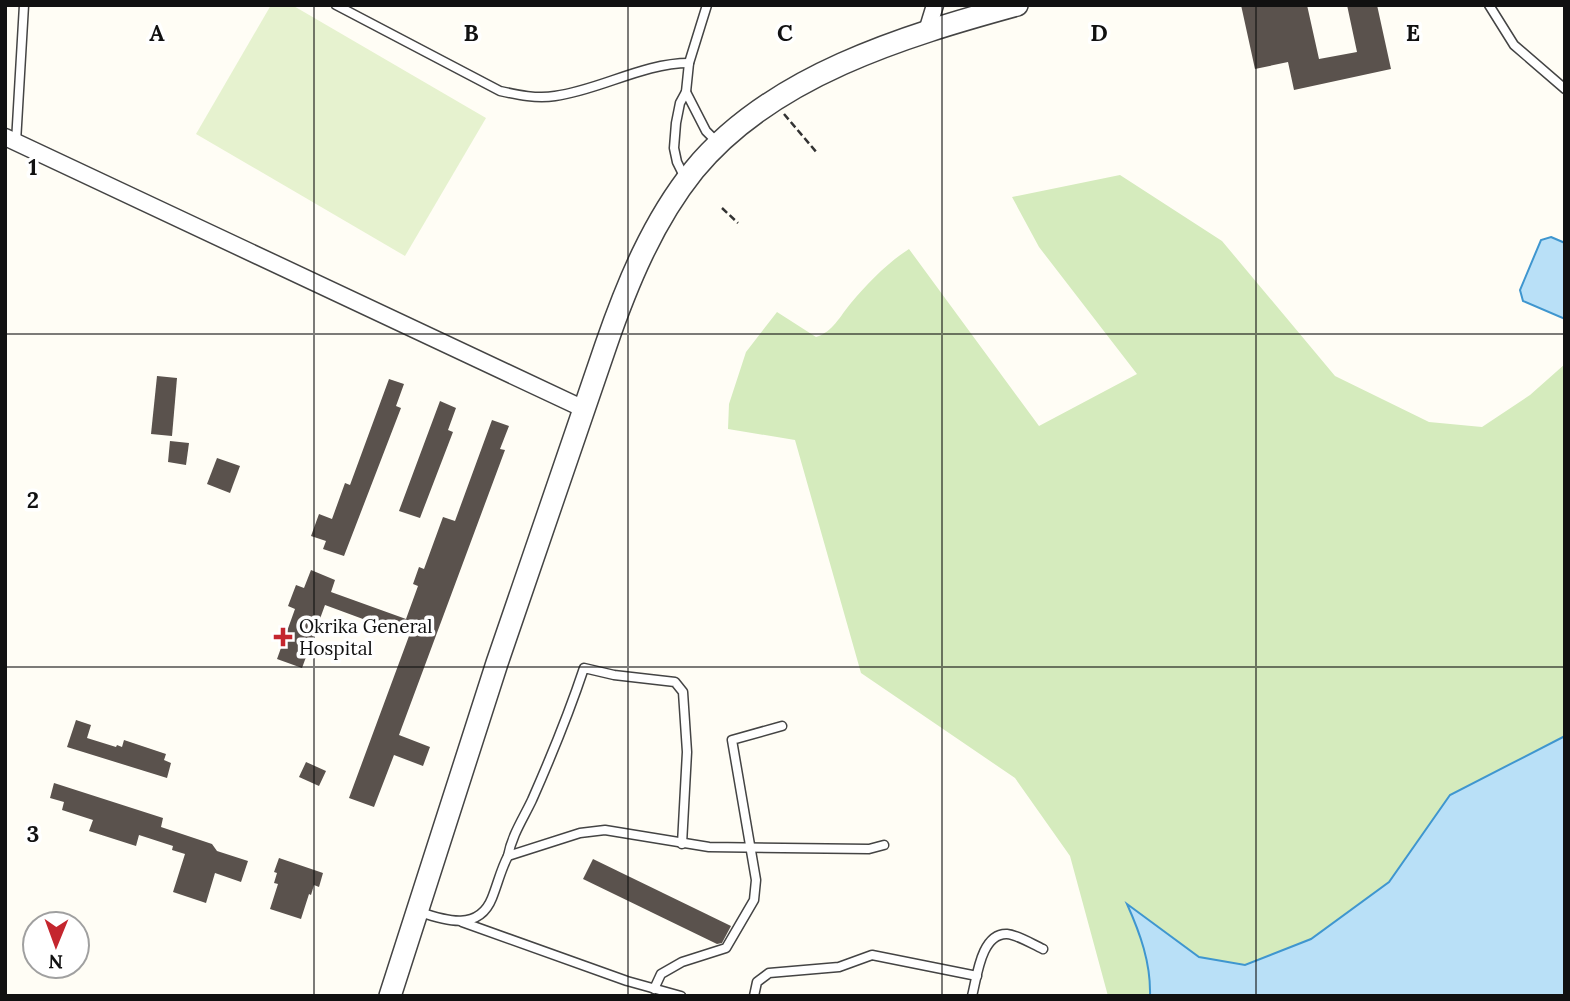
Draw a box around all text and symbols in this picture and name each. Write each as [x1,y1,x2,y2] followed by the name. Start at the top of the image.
[149,18,165,47] text: A
[463,18,479,47] text: B
[777,18,793,47] text: C
[1090,18,1108,47] text: D
[1406,18,1420,47] text: E
[28,152,38,181] text: 1
[27,485,39,514] text: 2
[299,614,433,660] place label: Okrika General Hospital
[273,627,293,647] marker: Okrika General Hospital
[27,819,39,848] text: 3
[21,910,91,980] north arrow
[48,950,63,974] text: N

